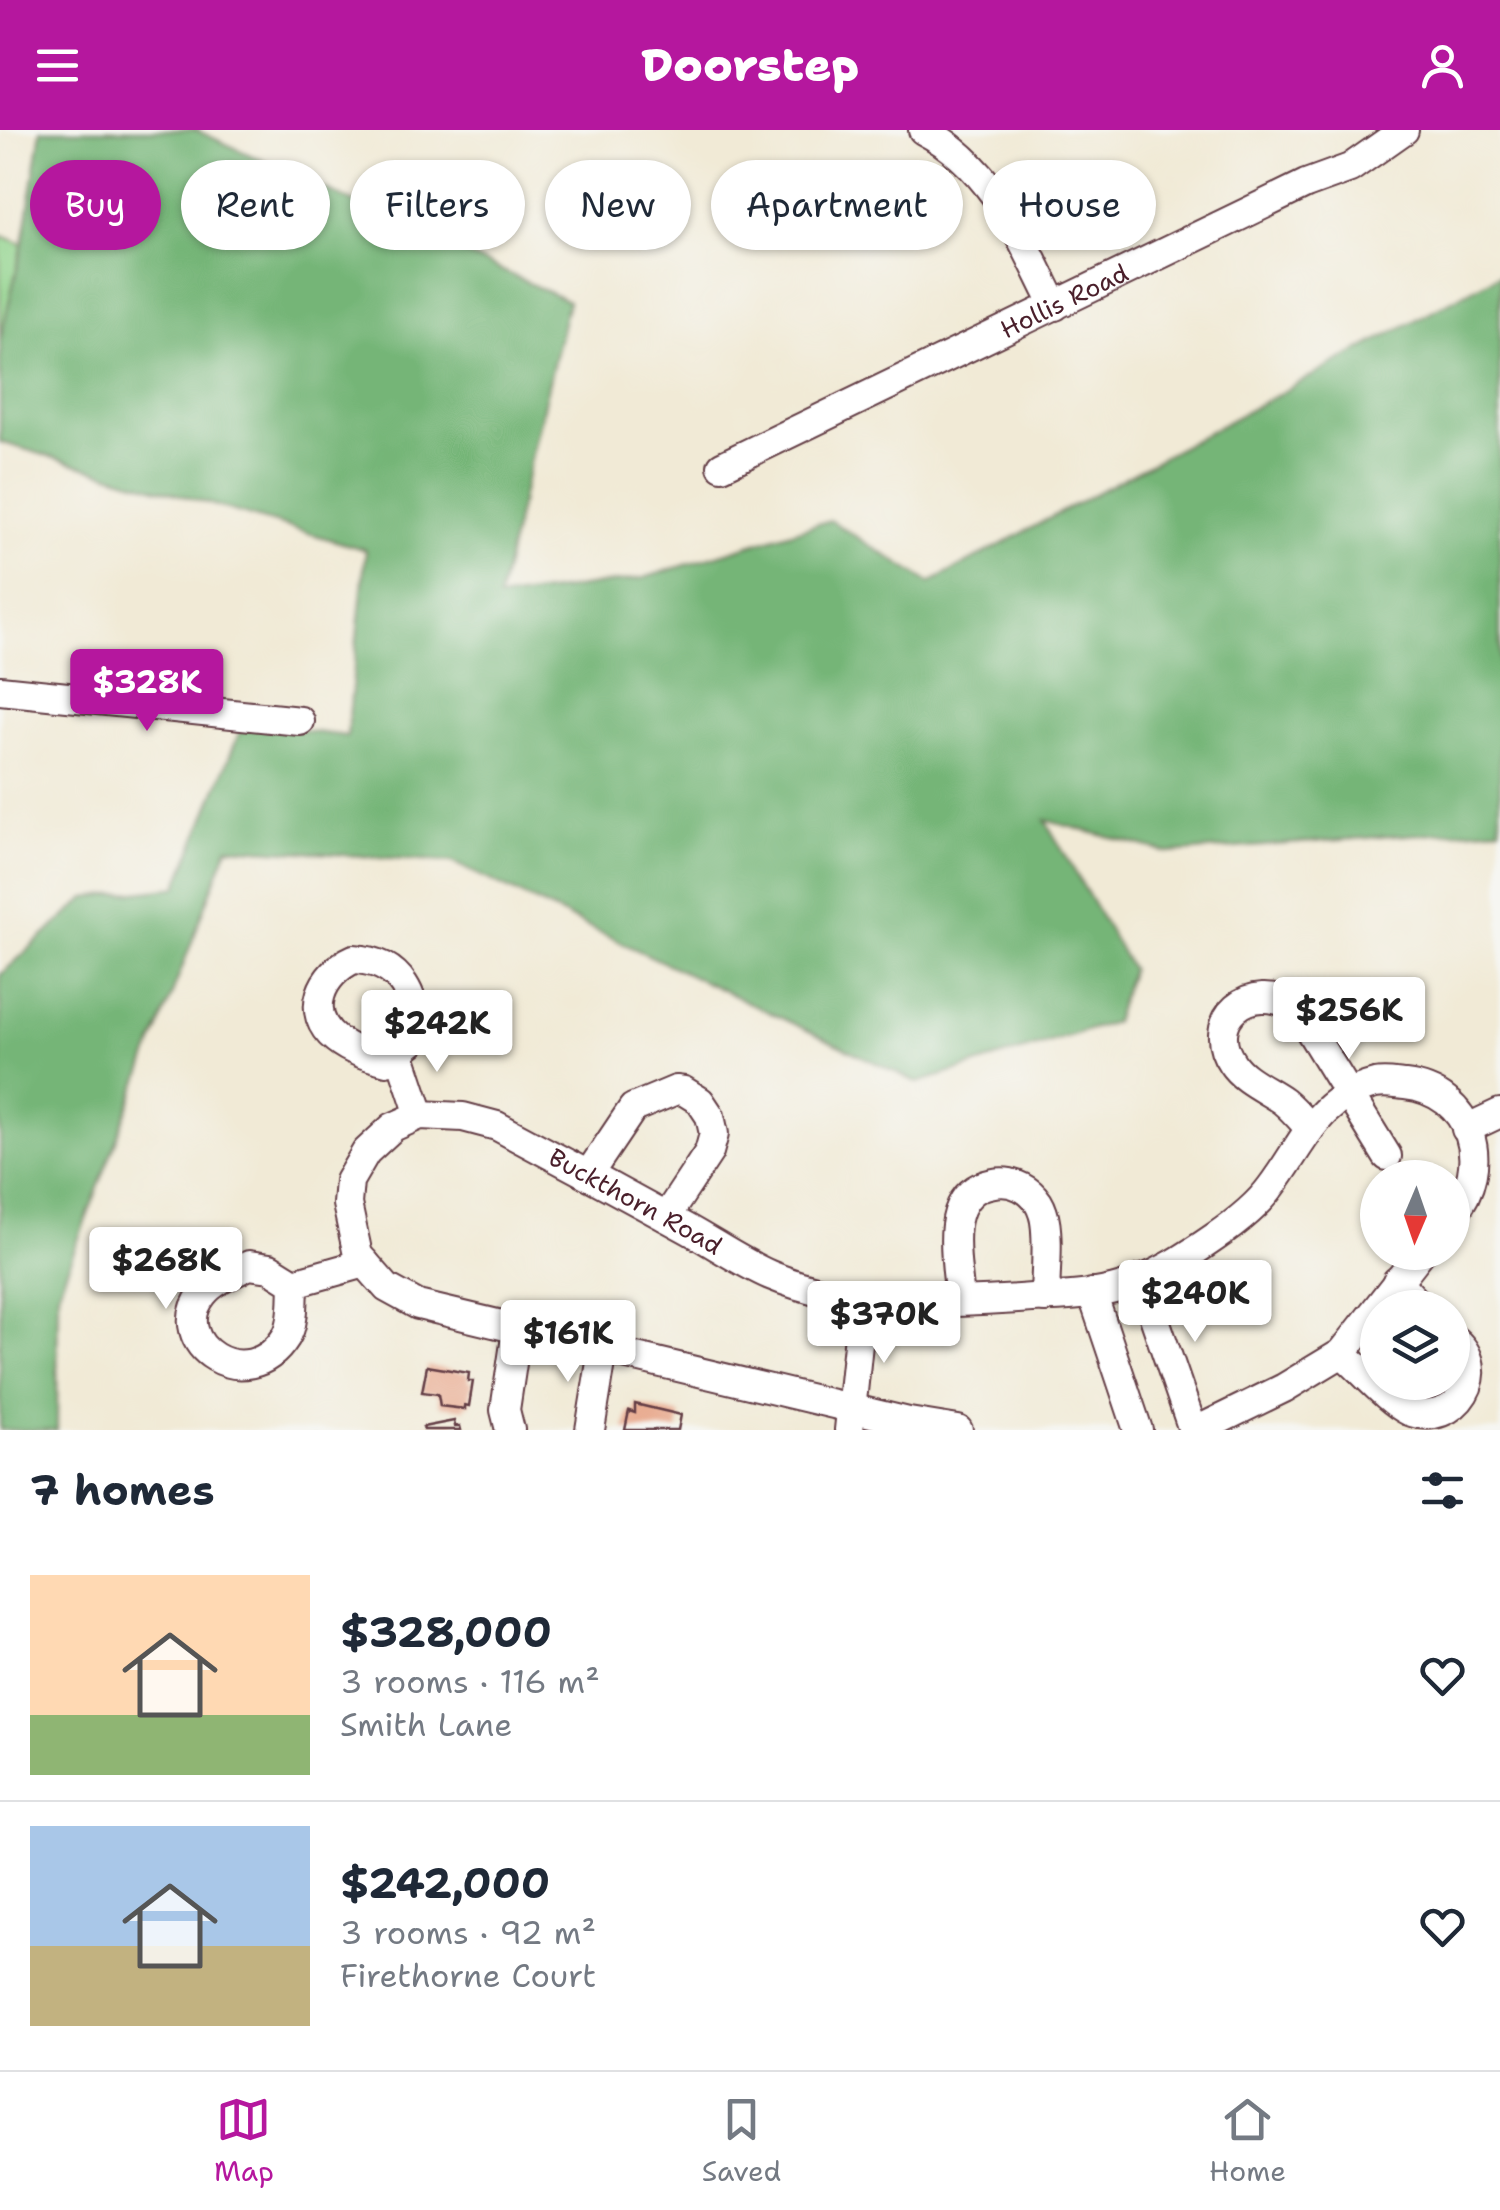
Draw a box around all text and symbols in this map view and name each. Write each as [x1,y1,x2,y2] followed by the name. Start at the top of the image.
[641,35,859,95] text: Doorstep
[30,38,85,93] icon: menu
[1415,38,1470,93] icon: person
[30,160,161,250] chip: Buy
[181,160,330,250] chip: Rent
[350,160,525,250] chip: Filters
[545,160,691,250] chip: New
[711,160,963,250] chip: Apartment
[983,160,1156,250] chip: House
[995,255,1134,346] street label: Hollis Road
[77,649,217,734] pin: $328K
[92,660,202,703] text: $328K
[1279,977,1419,1062] pin: $256K
[1295,988,1403,1031] text: $256K
[367,990,507,1075] pin: $242K
[383,1001,491,1044] text: $242K
[543,1140,729,1263] street label: Buckthorn Road
[1360,1160,1470,1270] north arrow
[1360,1160,1470,1400] map controls
[96,1227,236,1312] pin: $268K
[111,1238,221,1281] text: $268K
[1125,1260,1265,1345] pin: $240K
[1141,1271,1249,1314] text: $240K
[814,1281,954,1366] pin: $370K
[1360,1290,1470,1400] button: layers
[829,1292,939,1335] text: $370K
[498,1300,638,1385] pin: $161K
[523,1311,613,1354] text: $161K
[30,1462,215,1518] text: 7 homes
[1415,1463,1470,1518] icon: filters
[340,1604,552,1660] text: $328,000
[110,1615,230,1735] icon: home
[1415,1648,1470,1703] icon: heart
[340,1660,600,1703] text: 3 rooms · 116 m²
[340,1703,512,1746] text: Smith Lane
[340,1855,550,1911] text: $242,000
[110,1866,230,1986] icon: home
[1415,1899,1470,1954] icon: heart
[340,1911,596,1954] text: 3 rooms · 92 m²
[340,1954,596,1997] text: Firethorne Court
[214,2092,274,2190] tab: Map
[702,2092,781,2190] tab: Saved
[1209,2092,1286,2190] tab: Home

